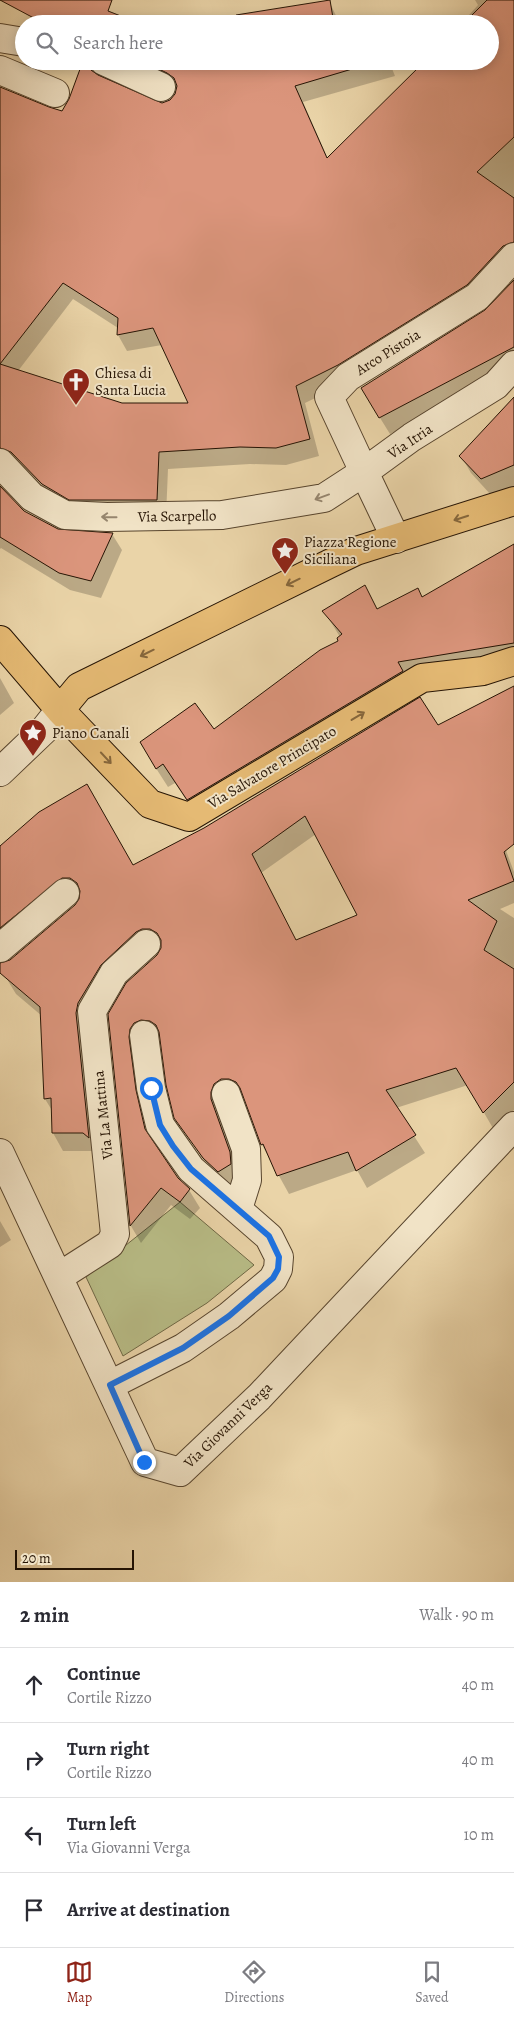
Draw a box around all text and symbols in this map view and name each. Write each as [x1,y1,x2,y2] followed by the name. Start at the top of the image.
[15,15,499,70] search box
[33,29,61,57] icon: search
[73,30,163,56] text: Search here
[351,324,424,380] street label: Arco Pistoia
[95,363,166,400] place label: Chiesa di Santa Lucia
[61,367,91,406] church icon: Chiesa di Santa Lucia
[383,419,436,464] street label: Via Itria
[315,493,330,502] one-way arrow
[136,505,217,527] street label: Via Scarpello
[102,512,118,522] one-way arrow
[453,514,469,523] one-way arrow
[304,532,397,569] place label: Piazza Regione Siciliana
[270,536,300,575] place icon: Piazza Regione Siciliana
[286,578,301,587] one-way arrow
[140,649,155,659] one-way arrow
[351,710,365,720] one-way arrow
[18,718,48,757] place icon: Piano Canali
[203,721,340,814] street label: Via Salvatore Principato
[52,723,129,743] place label: Piano Canali
[100,751,112,764] one-way arrow
[88,1070,118,1161] street label: Via La Mattina
[140,1077,163,1100] route start
[179,1378,277,1473] street label: Via Giovanni Verga
[133,1451,156,1474] route end
[15,1547,134,1570] scale bar
[22,1549,51,1568] text: 20 m
[20,1601,69,1629] text: 2 min
[419,1604,494,1626] text: Walk · 90 m
[67,1661,141,1687] text: Continue
[20,1671,48,1699] icon: ahead
[462,1674,494,1696] text: 40 m
[67,1687,152,1709] text: Cortile Rizzo
[67,1736,149,1762] text: Turn right
[20,1746,48,1774] icon: right
[462,1749,494,1771] text: 40 m
[67,1762,152,1784] text: Cortile Rizzo
[67,1811,136,1837] text: Turn left
[20,1821,48,1849] icon: left
[464,1824,494,1846] text: 10 m
[67,1837,191,1859] text: Via Giovanni Verga
[20,1896,48,1924] icon: arrive
[67,1897,230,1923] text: Arrive at destination
[65,1958,93,2007] tab: Map
[224,1958,284,2007] tab: Directions
[415,1958,449,2007] tab: Saved

